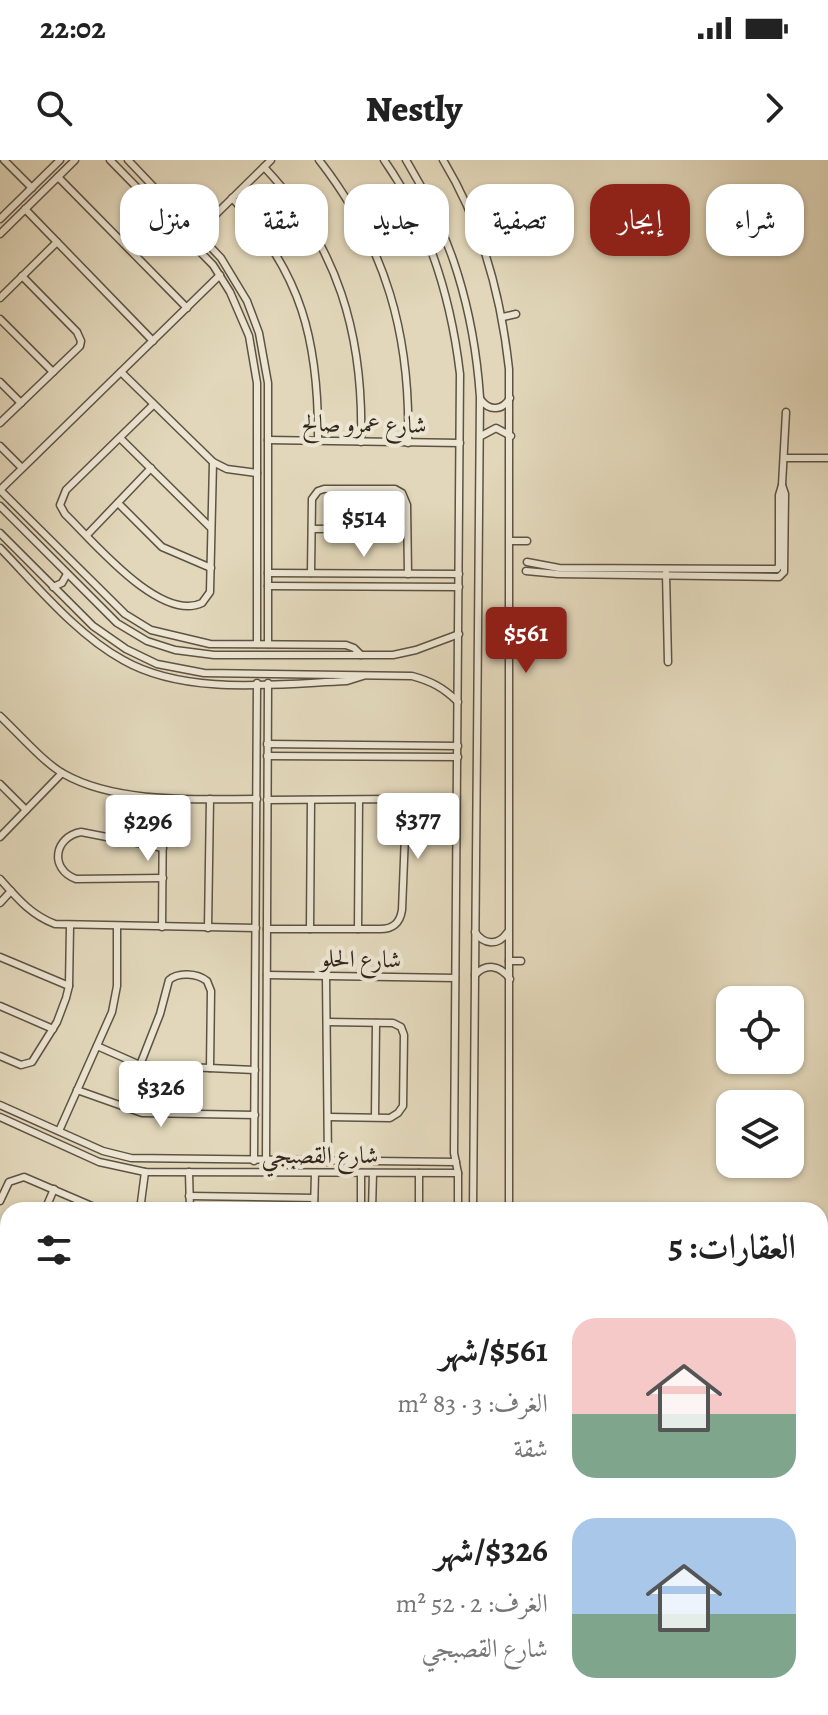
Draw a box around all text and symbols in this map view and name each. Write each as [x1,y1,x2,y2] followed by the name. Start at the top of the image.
[40,8,106,48] text: 22:02
[366,84,462,133] text: Nestly
[32,86,76,130] icon: search
[752,86,796,130] icon: forward
[120,184,219,256] chip: منزل
[235,184,328,256] chip: شقة
[344,184,449,256] chip: جديد
[465,184,574,256] chip: تصفية
[590,184,690,256] chip: إيجار
[706,184,804,256] chip: شراء
[301,407,427,445] street label: شارع عمرو صالح
[317,491,411,559] pin: $514
[342,499,386,534] text: $514
[479,607,573,675] pin: $561
[504,615,548,650] text: $561
[371,793,465,861] pin: $377
[101,795,195,863] pin: $296
[395,801,441,836] text: $377
[124,803,172,838] text: $296
[317,942,402,980] street label: شارع الحلو
[716,986,804,1178] map controls
[716,986,804,1074] button: locate
[114,1061,208,1129] pin: $326
[137,1069,185,1104] text: $326
[716,1090,804,1178] button: layers
[262,1139,378,1178] street label: شارع القصبجي
[669,1223,796,1270] text: العقارات: 5
[32,1228,76,1272] icon: filters
[439,1326,548,1373] text: $561/شهر
[636,1350,732,1446] icon: home
[397,1386,548,1421] text: الغرف: 3 · 83 m²
[514,1431,548,1466] text: شقة
[435,1526,548,1573] text: $326/شهر
[636,1550,732,1646] icon: home
[396,1586,548,1621] text: الغرف: 2 · 52 m²
[422,1631,548,1666] text: شارع القصبجي

